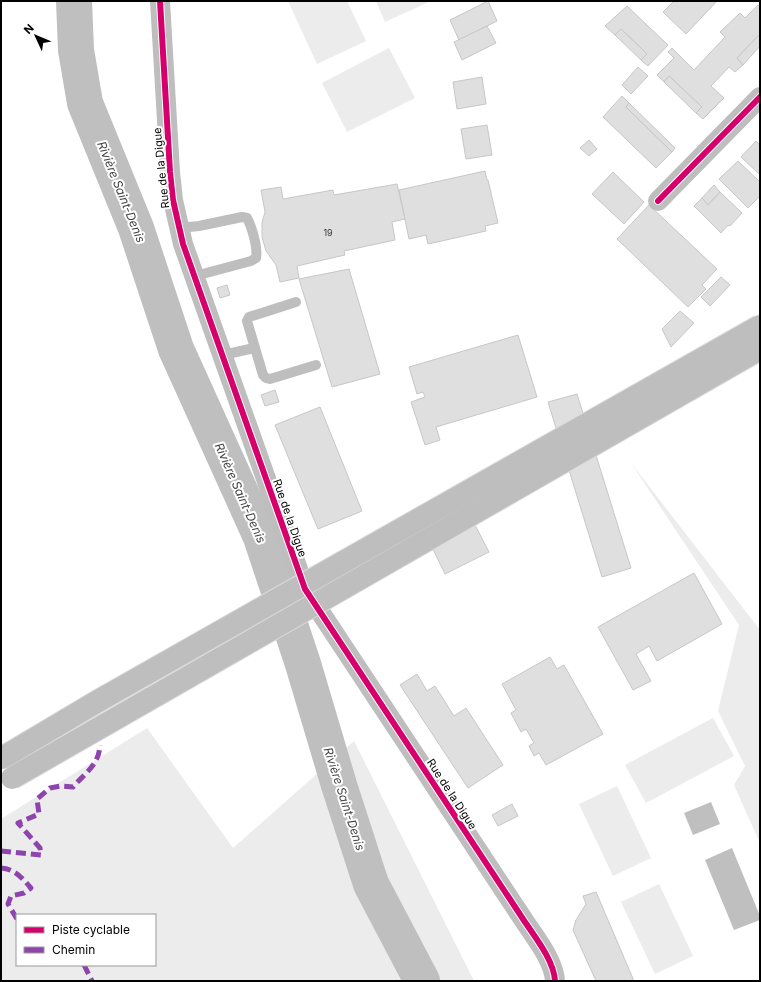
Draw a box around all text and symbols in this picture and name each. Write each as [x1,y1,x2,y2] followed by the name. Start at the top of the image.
[16,16,56,56] north arrow
[21,21,37,37] text: N
[150,127,172,209] street label: Rue de la Digue
[94,139,149,245] water label: Rivière Saint-Denis
[323,227,333,238] house number: 19
[212,440,269,545] water label: Rivière Saint-Denis
[270,477,310,559] street label: Rue de la Digue
[321,745,368,853] water label: Rivière Saint-Denis
[424,756,480,832] street label: Rue de la Digue
[16,914,156,966] legend
[52,922,130,937] text: Piste cyclable
[52,942,95,957] text: Chemin

